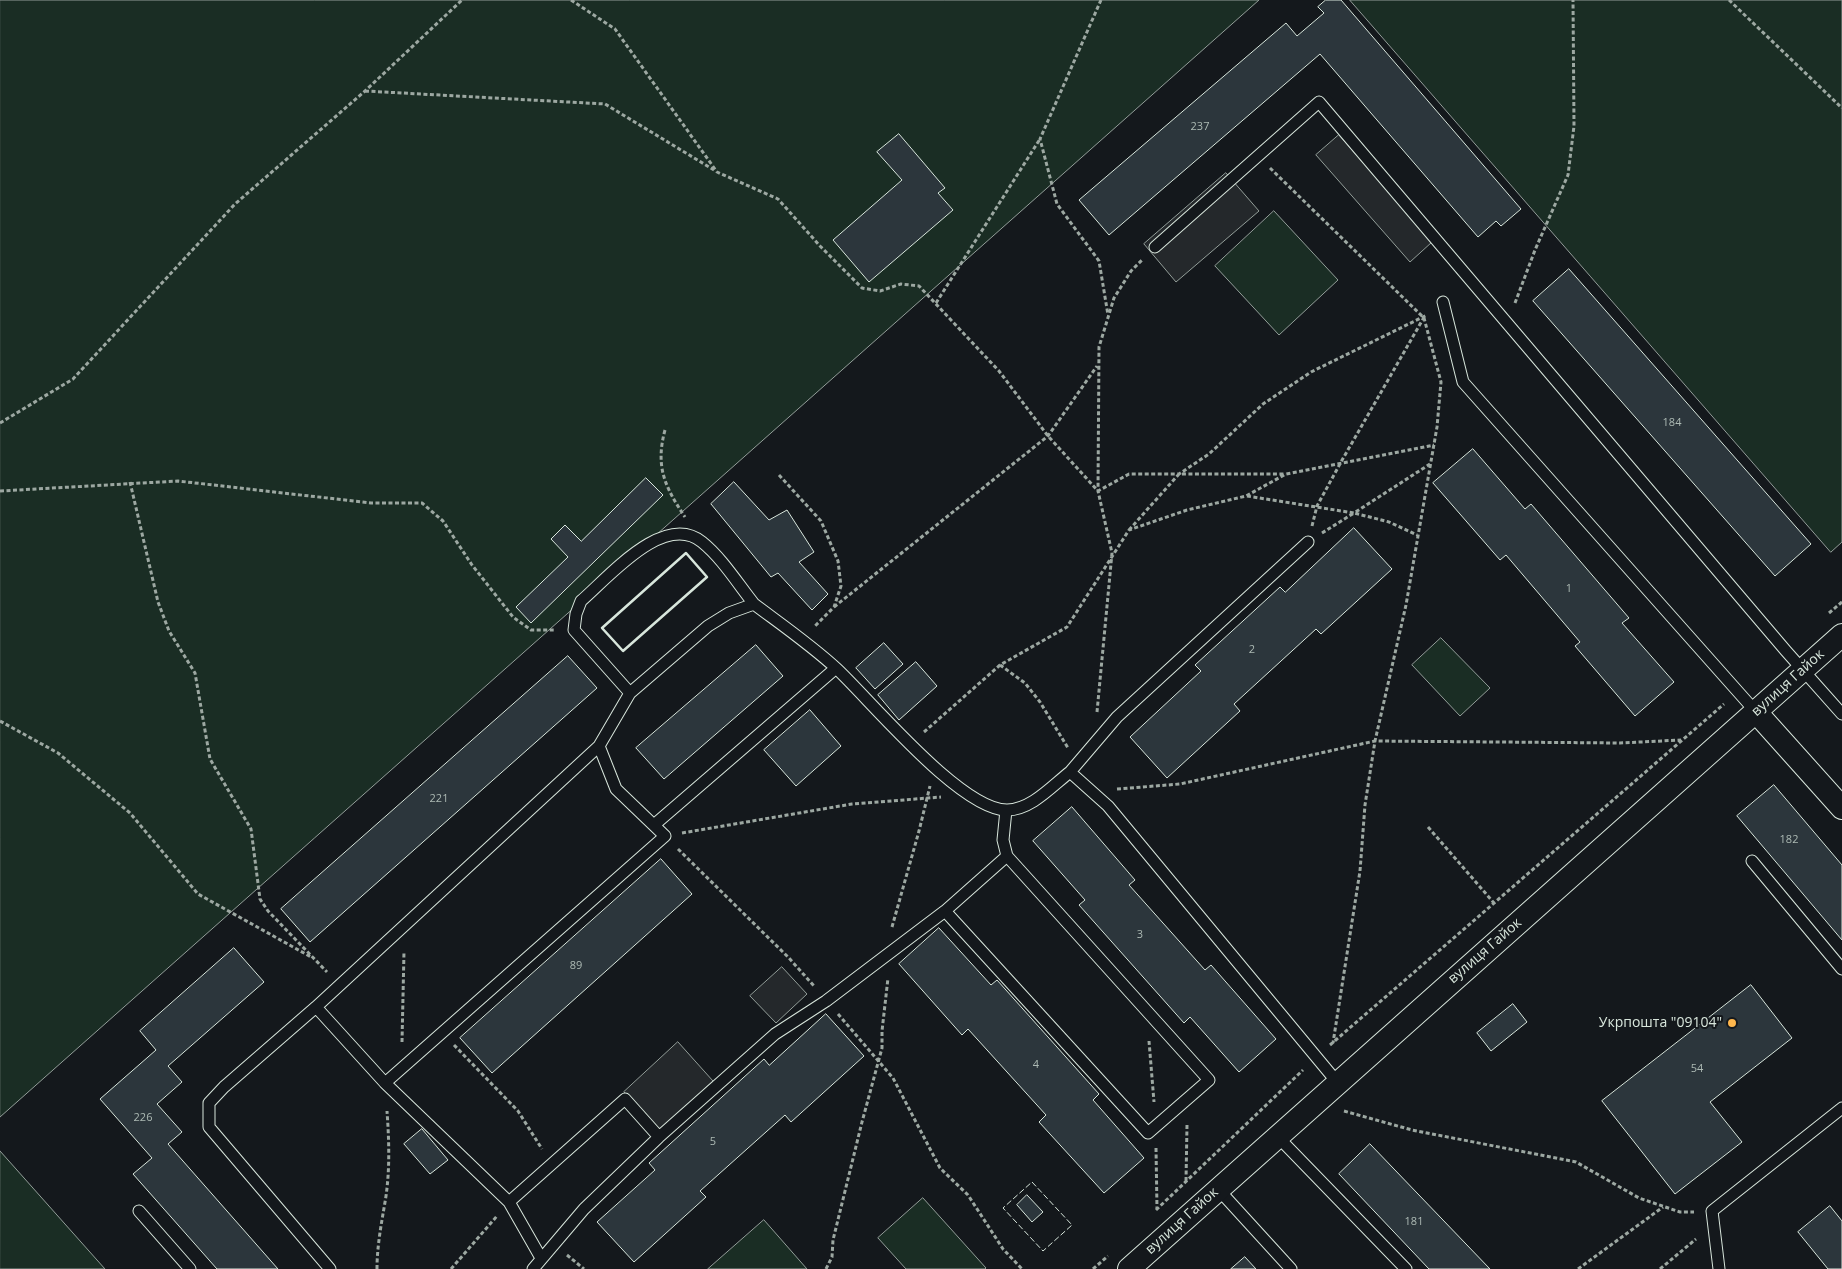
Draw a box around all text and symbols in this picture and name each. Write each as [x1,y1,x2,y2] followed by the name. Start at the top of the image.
[1191,120,1209,134] house number: 237
[1663,416,1681,430] house number: 184
[1566,582,1572,596] house number: 1
[1249,643,1255,657] house number: 2
[1748,646,1828,720] street label: вулиця Гайок
[430,792,448,806] house number: 221
[1780,833,1798,847] house number: 182
[1445,915,1525,987] street label: вулиця Гайок
[1137,928,1143,942] house number: 3
[570,959,582,973] house number: 89
[1599,1015,1722,1031] place label: Укрпошта "09104"
[1726,1017,1738,1029] marker: Укрпошта "09104"
[1033,1058,1039,1072] house number: 4
[1691,1062,1703,1076] house number: 54
[134,1111,152,1125] house number: 226
[710,1135,716,1149] house number: 5
[1142,1184,1222,1258] street label: вулиця Гайок
[1405,1215,1423,1229] house number: 181

